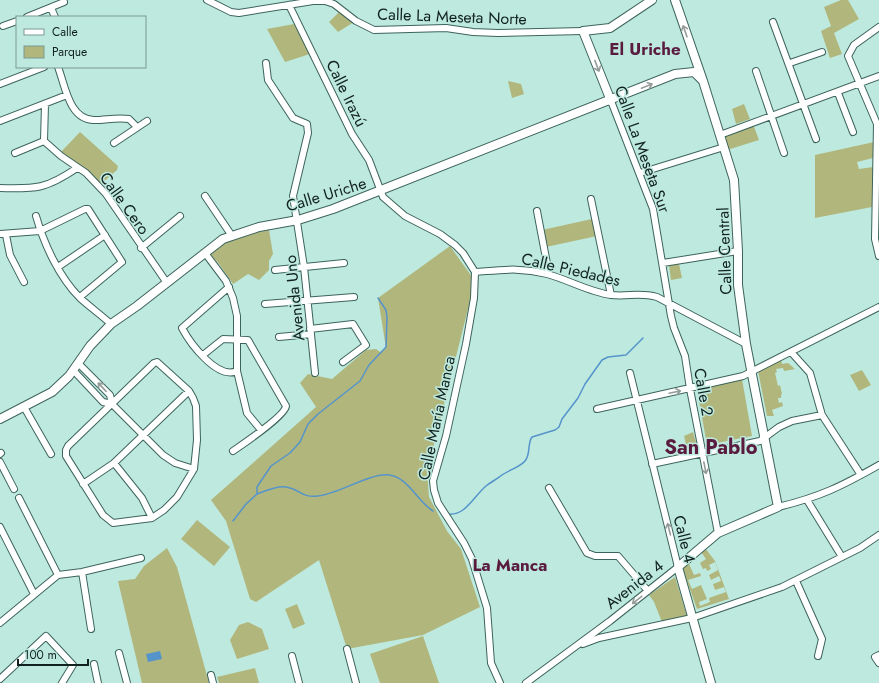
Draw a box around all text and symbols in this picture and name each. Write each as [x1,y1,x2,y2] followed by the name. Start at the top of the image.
[377,2,527,31] street label: Calle La Meseta Norte
[16,16,146,68] legend
[52,23,78,41] text: Calle
[681,25,688,38] one-way arrow
[609,37,681,61] district label: El Uriche
[52,43,87,61] text: Parque
[320,56,373,131] street label: Calle Irazú
[594,60,602,72] one-way arrow
[641,81,653,89] one-way arrow
[609,82,676,216] street label: Calle La Meseta Sur
[94,167,155,239] street label: Calle Cero
[283,171,369,218] street label: Calle Uriche
[711,207,738,295] street label: Calle Central
[519,247,623,292] street label: Calle Piedades
[279,254,310,342] street label: Avenida Uno
[412,354,461,482] street label: Calle María Manca
[688,366,719,418] street label: Calle 2
[98,383,107,393] one-way arrow
[668,387,681,395] one-way arrow
[665,433,758,462] district label: San Pablo
[702,461,710,474] one-way arrow
[668,513,702,565] street label: Calle 4
[664,523,672,536] one-way arrow
[473,553,547,577] district label: La Manca
[600,554,668,614] street label: Avenida 4
[631,596,642,604] one-way arrow
[18,641,88,667] scale bar
[24,646,57,664] text: 100 m

